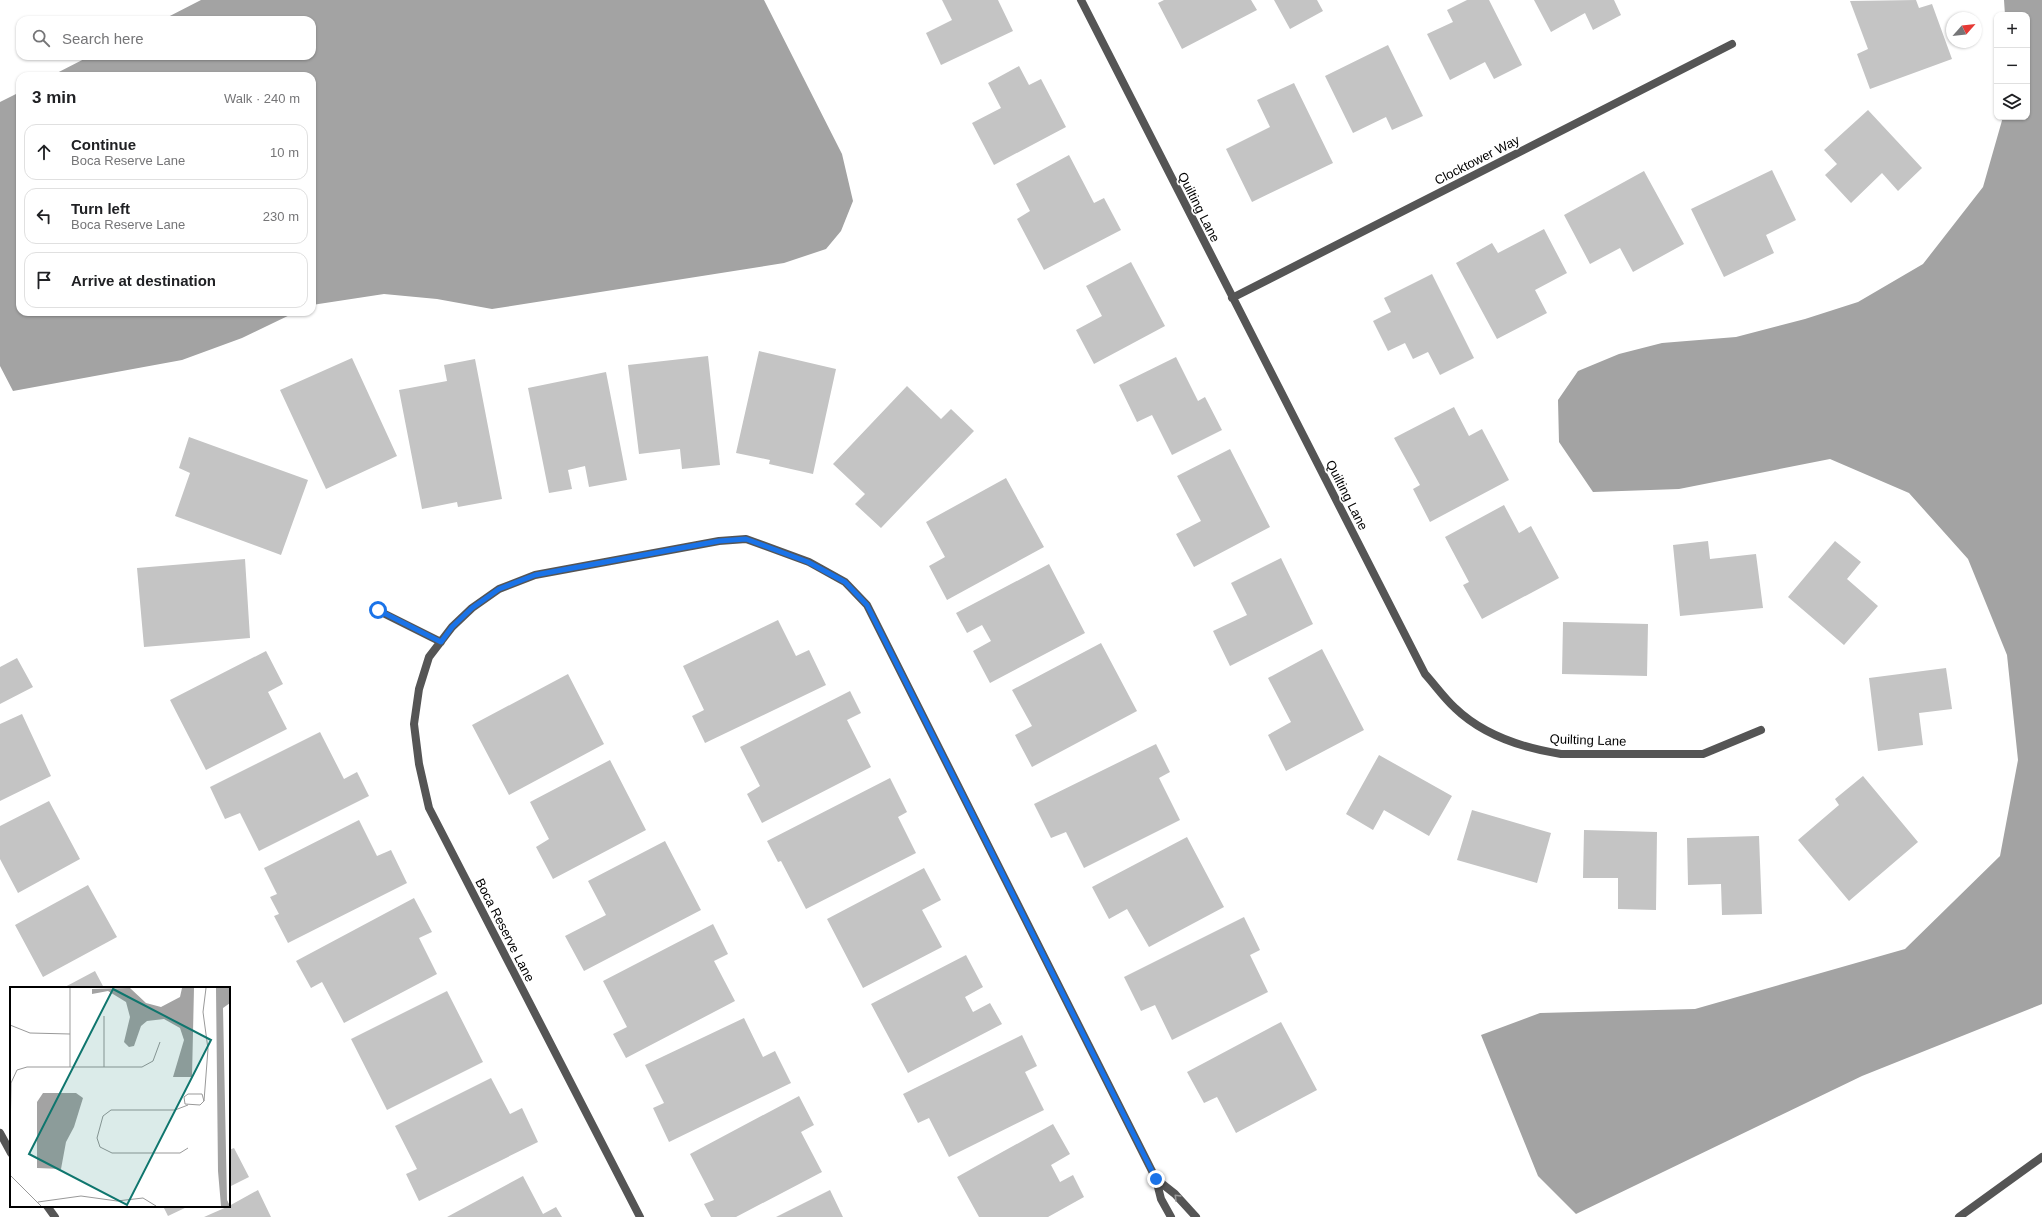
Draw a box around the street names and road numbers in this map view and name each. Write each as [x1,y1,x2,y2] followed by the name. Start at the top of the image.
[1432,132,1522,188] street label: Clocktower Way
[1175,169,1223,245] street label: Quilting Lane
[1323,457,1371,533] street label: Quilting Lane
[1549,731,1627,749] street label: Quilting Lane
[472,876,538,984] street label: Boca Reserve Lane

